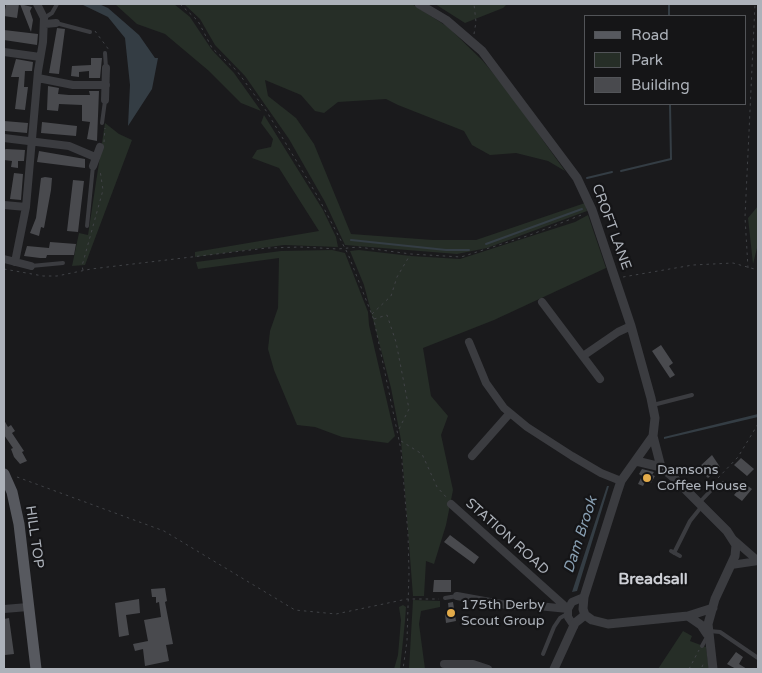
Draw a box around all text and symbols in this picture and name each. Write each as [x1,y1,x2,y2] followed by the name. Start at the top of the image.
[584,15,747,105] legend
[631,26,669,44] text: Road
[631,51,663,69] text: Park
[631,76,690,94] text: Building
[588,182,634,272] street label: CROFT LANE
[657,462,747,494] place label: Damsons Coffee House
[641,472,653,484] marker: Damsons Coffee House
[560,494,602,576] water label: Dam Brook
[462,495,552,579] street label: STATION ROAD
[21,504,47,570] street label: HILL TOP
[618,570,688,590] district label: Breadsall
[461,597,545,630] place label: 175th Derby Scout Group
[445,607,457,619] marker: 175th Derby Scout Group

